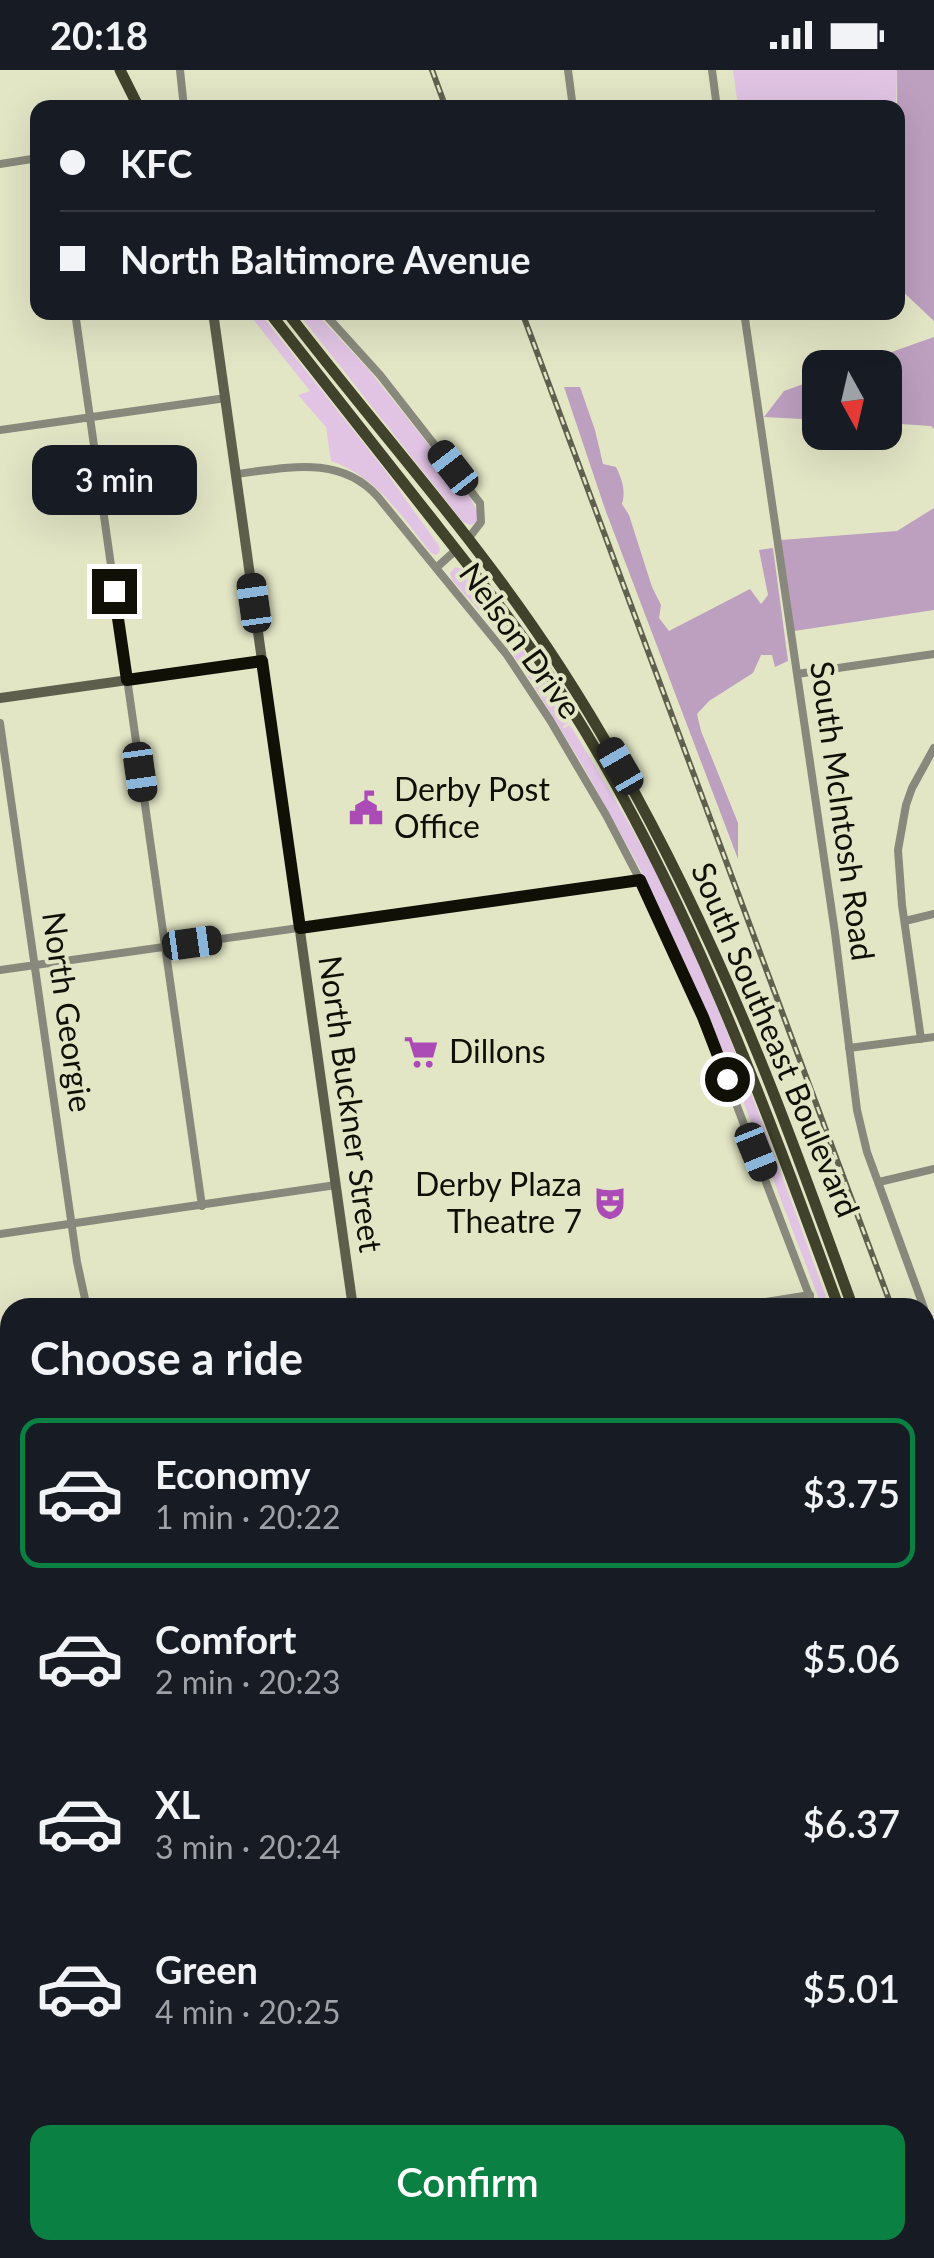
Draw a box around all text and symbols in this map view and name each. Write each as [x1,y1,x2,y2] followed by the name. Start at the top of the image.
[50,12,148,58] text: 20:18
[120,140,192,186] text: KFC
[120,236,531,282] text: North Baltimore Avenue
[802,350,902,450] north arrow
[802,350,902,450] map controls
[423,435,483,501] car
[32,446,196,516] callout: 3 min
[75,460,154,499] text: 3 min
[452,555,591,725] street label: Nelson Drive
[92,569,137,614] route end
[235,571,273,635] car
[803,659,884,963] street label: South McIntosh Road
[592,733,648,799] car
[121,740,159,804] car
[394,769,550,845] place label: Derby Post Office
[347,789,385,827] public building icon: Derby Post Office
[684,856,869,1222] street label: South Southeast Boulevard
[35,909,102,1115] street label: North Georgie
[160,924,224,962] car
[311,953,392,1255] street label: North Buckner Street
[449,1031,546,1070] place label: Dillons
[402,1033,440,1071] supermarket icon: Dillons
[705,1057,750,1102] route start
[731,1119,781,1185] car
[415,1164,582,1240] place label: Derby Plaza Theatre 7
[591,1184,629,1222] theatre icon: Derby Plaza Theatre 7
[30,1331,303,1385] text: Choose a ride
[35,1448,125,1538] icon: car
[155,1451,310,1497] text: Economy
[803,1470,900,1516] text: $3.75
[155,1497,341,1536] text: 1 min · 20:22
[35,1613,125,1703] icon: car
[155,1616,296,1662] text: Comfort
[803,1635,900,1681] text: $5.06
[155,1662,341,1701] text: 2 min · 20:23
[35,1778,125,1868] icon: car
[155,1781,200,1827] text: XL
[803,1800,900,1846] text: $6.37
[155,1827,341,1866] text: 3 min · 20:24
[35,1943,125,2033] icon: car
[155,1946,258,1992] text: Green
[803,1965,900,2011] text: $5.01
[155,1992,341,2031] text: 4 min · 20:25
[30,2125,905,2240] button: Confirm

